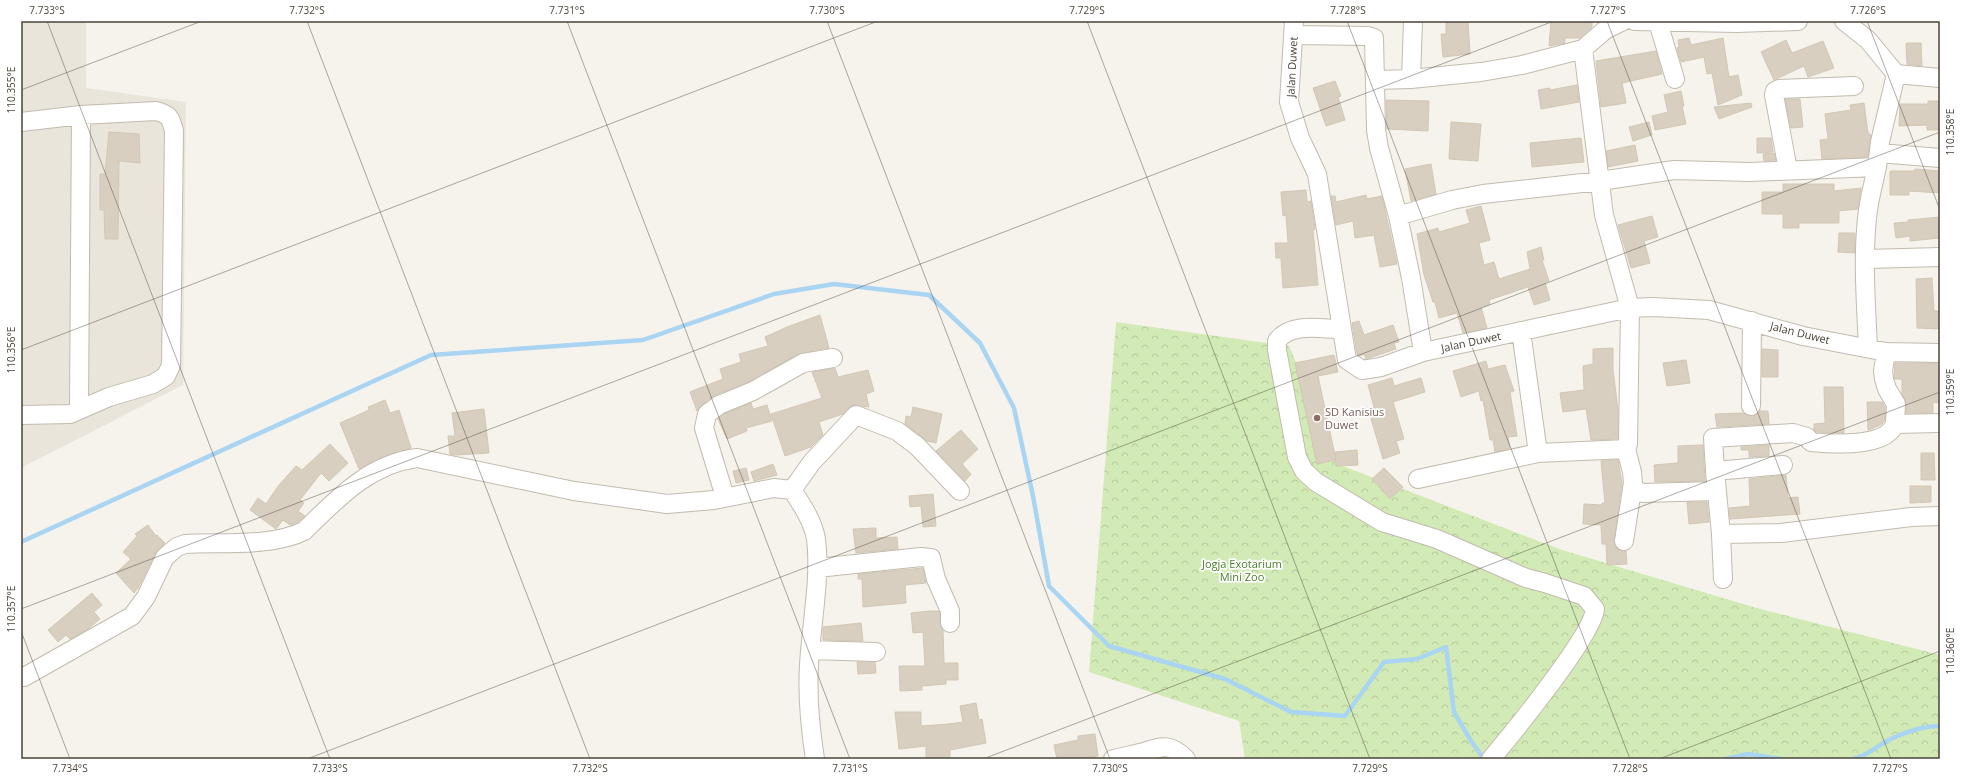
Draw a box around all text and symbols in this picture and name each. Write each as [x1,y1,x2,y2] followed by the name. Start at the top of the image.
[29,3,65,17] text: 7.733°S
[289,3,325,17] text: 7.732°S
[549,3,585,17] text: 7.731°S
[809,3,845,17] text: 7.730°S
[1069,3,1105,17] text: 7.729°S
[1330,3,1366,17] text: 7.728°S
[1590,3,1626,17] text: 7.727°S
[1850,3,1886,17] text: 7.726°S
[1282,36,1301,99] street label: Jalan Duwet
[4,67,18,113] text: 110.355°E
[1943,109,1957,155] text: 110.358°E
[1768,318,1832,347] street label: Jalan Duwet
[4,327,18,373] text: 110.356°E
[1439,328,1502,355] street label: Jalan Duwet
[1943,369,1957,415] text: 110.359°E
[1325,404,1384,432] place label: SD Kanisius Duwet
[1312,413,1322,423] marker: SD Kanisius Duwet
[1201,556,1282,584] park label: Jogja Exotarium Mini Zoo
[4,586,18,632] text: 110.357°E
[1943,628,1957,674] text: 110.360°E
[52,761,88,775] text: 7.734°S
[312,761,348,775] text: 7.733°S
[572,761,608,775] text: 7.732°S
[832,761,868,775] text: 7.731°S
[1092,761,1128,775] text: 7.730°S
[1352,761,1388,775] text: 7.729°S
[1612,761,1648,775] text: 7.728°S
[1872,761,1908,775] text: 7.727°S

